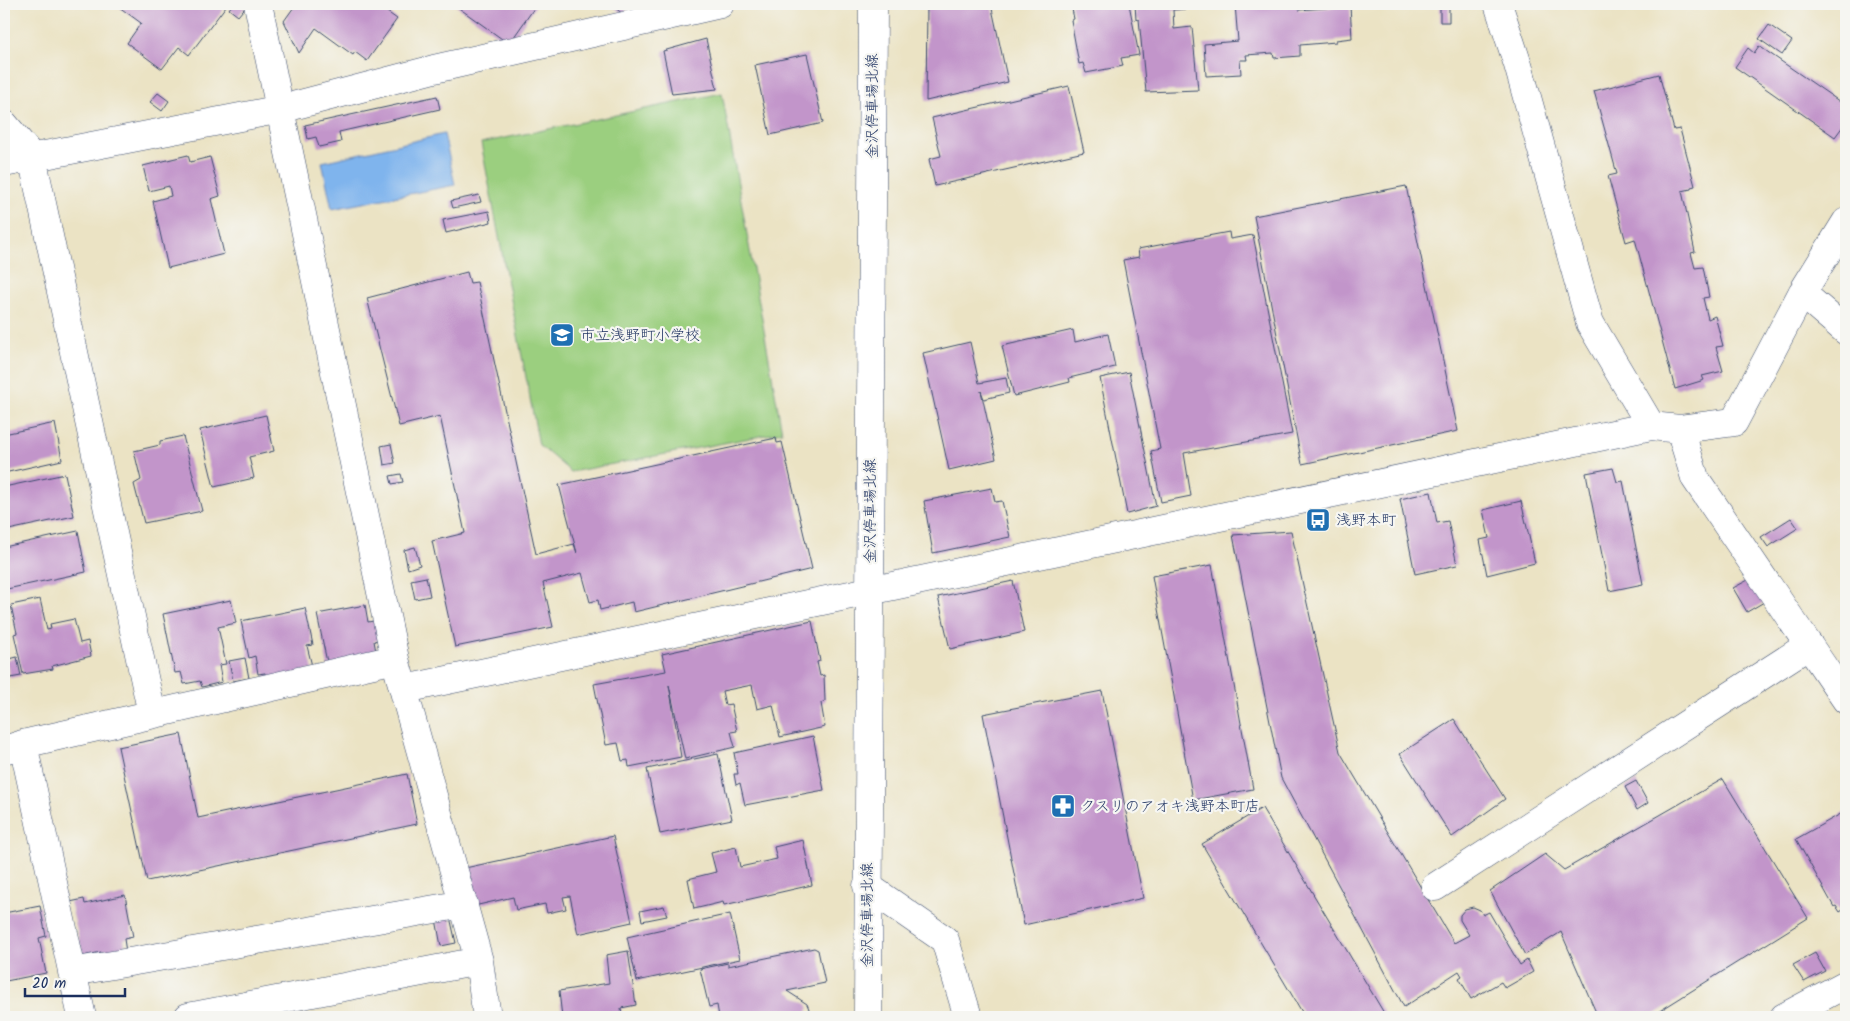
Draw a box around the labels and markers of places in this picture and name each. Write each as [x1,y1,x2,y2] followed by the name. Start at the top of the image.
[549,322,575,348] school or university icon: 市立浅野町小学校
[580,324,700,348] place label: 市立浅野町小学校
[1305,507,1331,533] bus stop icon: 浅野本町
[1336,509,1397,533] place label: 浅野本町
[1050,793,1076,819] pharmacy icon: クスリのアオキ浅野本町店
[1080,795,1260,819] place label: クスリのアオキ浅野本町店

